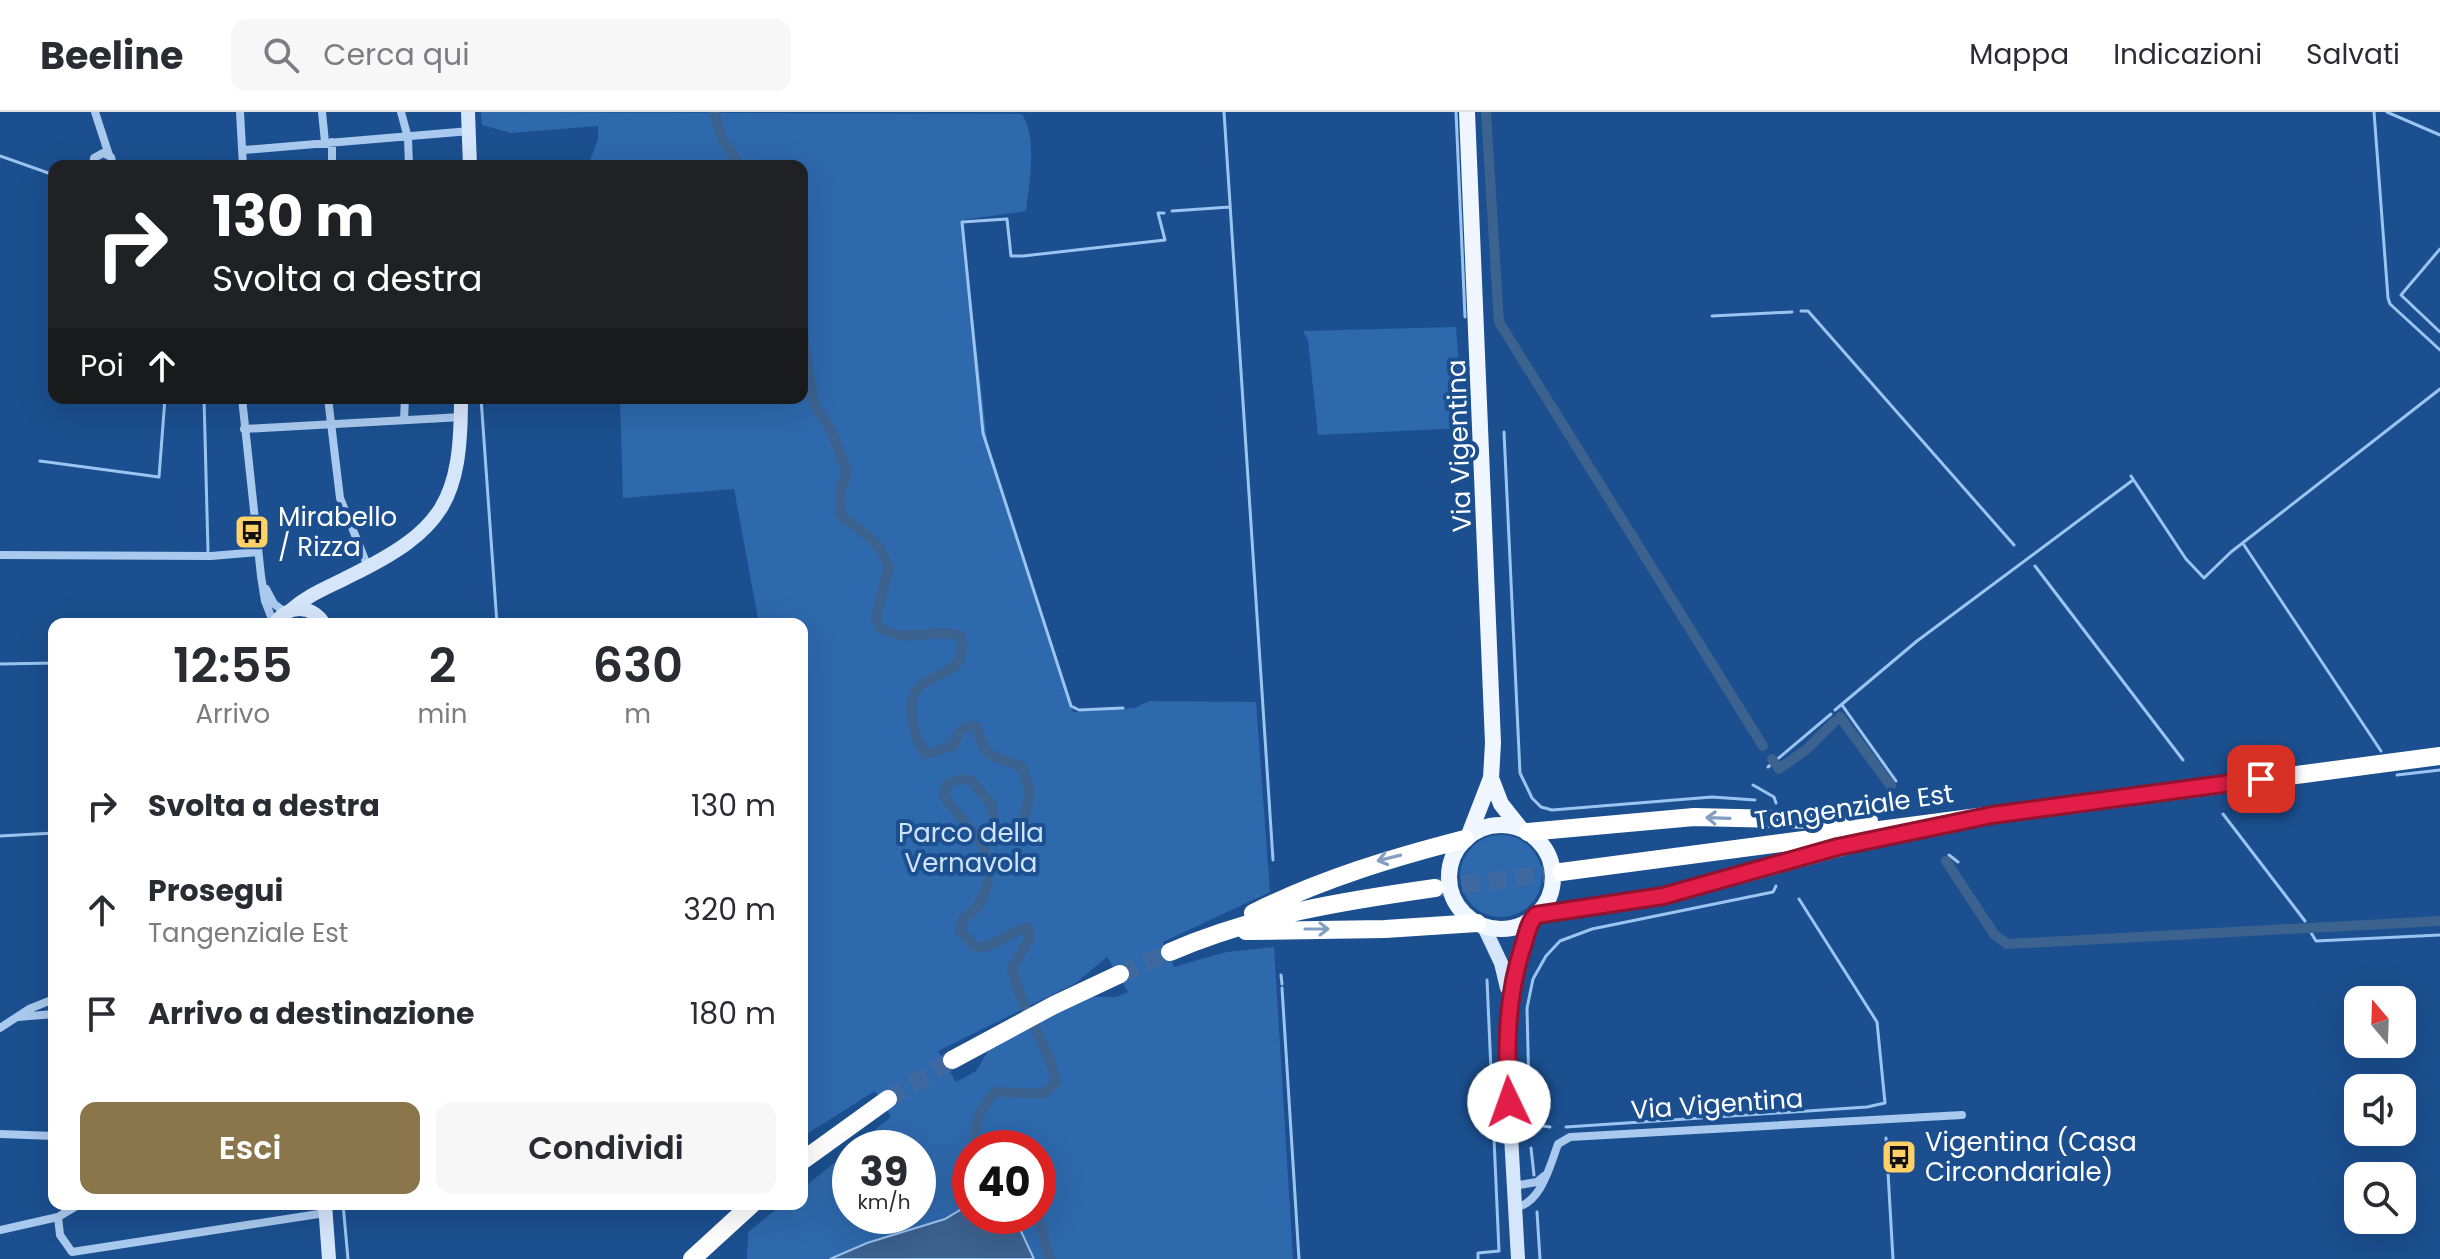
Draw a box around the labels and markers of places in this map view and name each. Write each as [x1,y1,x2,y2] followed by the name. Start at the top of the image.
[278,499,397,565] place label: Mirabello / Rizza
[233,513,271,551] bus stop icon: Mirabello / Rizza
[2227,745,2295,813] pin
[1925,1124,2137,1190] place label: Vigentina (Casa Circondariale)
[1880,1138,1918,1176] bus stop icon: Vigentina (Casa Circondariale)

